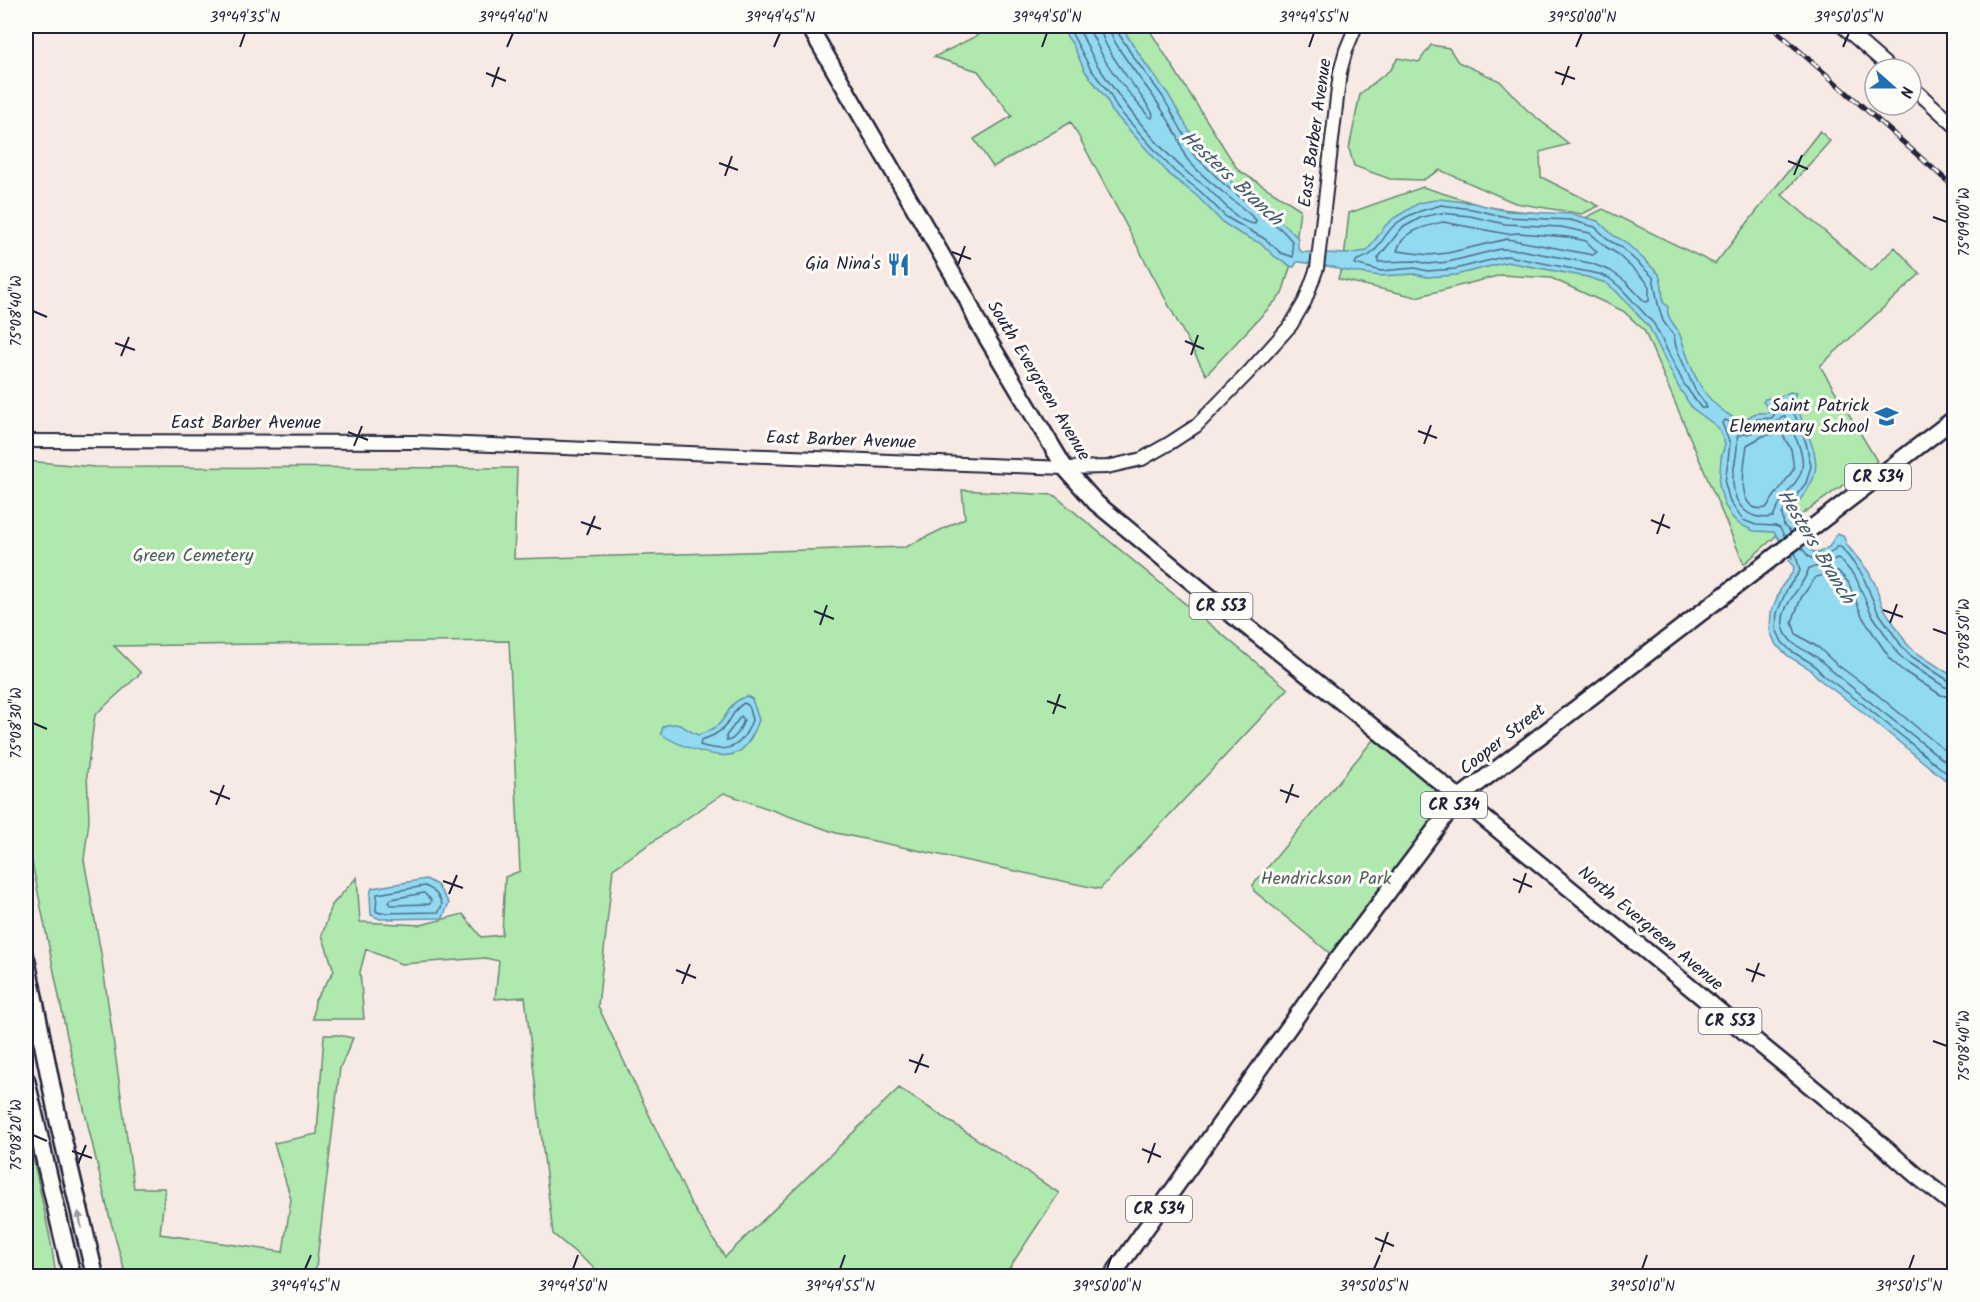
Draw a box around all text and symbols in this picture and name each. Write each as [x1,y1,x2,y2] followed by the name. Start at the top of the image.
[210,6,280,30] text: 39°49'35"N
[478,6,548,30] text: 39°49'40"N
[745,6,815,30] text: 39°49'45"N
[1012,6,1082,30] text: 39°49'50"N
[1279,6,1349,30] text: 39°49'55"N
[1548,6,1616,30] text: 39°50'00"N
[1814,6,1884,30] text: 39°50'05"N
[1291,57,1341,209] street label: East Barber Avenue
[1863,57,1923,117] north arrow
[1892,83,1919,101] text: N
[1173,123,1291,237] water label: Hesters Branch
[1953,187,1977,256] text: 75°09'00"W
[805,250,881,279] place label: Gia Nina's
[886,251,912,277] restaurant icon: Gia Nina's
[5,275,29,347] text: 75°08'40"W
[978,295,1098,467] street label: South Evergreen Avenue
[1729,392,1870,442] place label: Saint Patrick Elementary School
[1874,403,1900,429] school or university icon: Saint Patrick Elementary School
[171,409,321,438] street label: East Barber Avenue
[765,424,917,458] street label: East Barber Avenue
[1845,464,1911,490] road number: CR 534
[1768,483,1863,613] water label: Hesters Branch
[133,542,254,571] park label: Green Cemetery
[1190,593,1252,619] road number: CR 553
[1953,598,1977,670] text: 75°08'50"W
[5,687,29,759] text: 75°08'30"W
[1454,696,1553,783] street label: Cooper Street
[1421,792,1487,818] road number: CR 534
[1571,859,1729,999] street label: North Evergreen Avenue
[1261,865,1392,894] park label: Hendrickson Park
[1698,1008,1762,1034] road number: CR 553
[1953,1010,1977,1082] text: 75°08'40"W
[5,1099,29,1171] text: 75°08'20"W
[1126,1196,1192,1222] road number: CR 534
[75,1210,84,1229] one-way arrow
[270,1275,340,1299] text: 39°49'45"N
[538,1275,608,1299] text: 39°49'50"N
[805,1275,875,1299] text: 39°49'55"N
[1073,1275,1141,1299] text: 39°50'00"N
[1339,1275,1409,1299] text: 39°50'05"N
[1609,1275,1675,1299] text: 39°50'10"N
[1876,1275,1942,1299] text: 39°50'15"N

